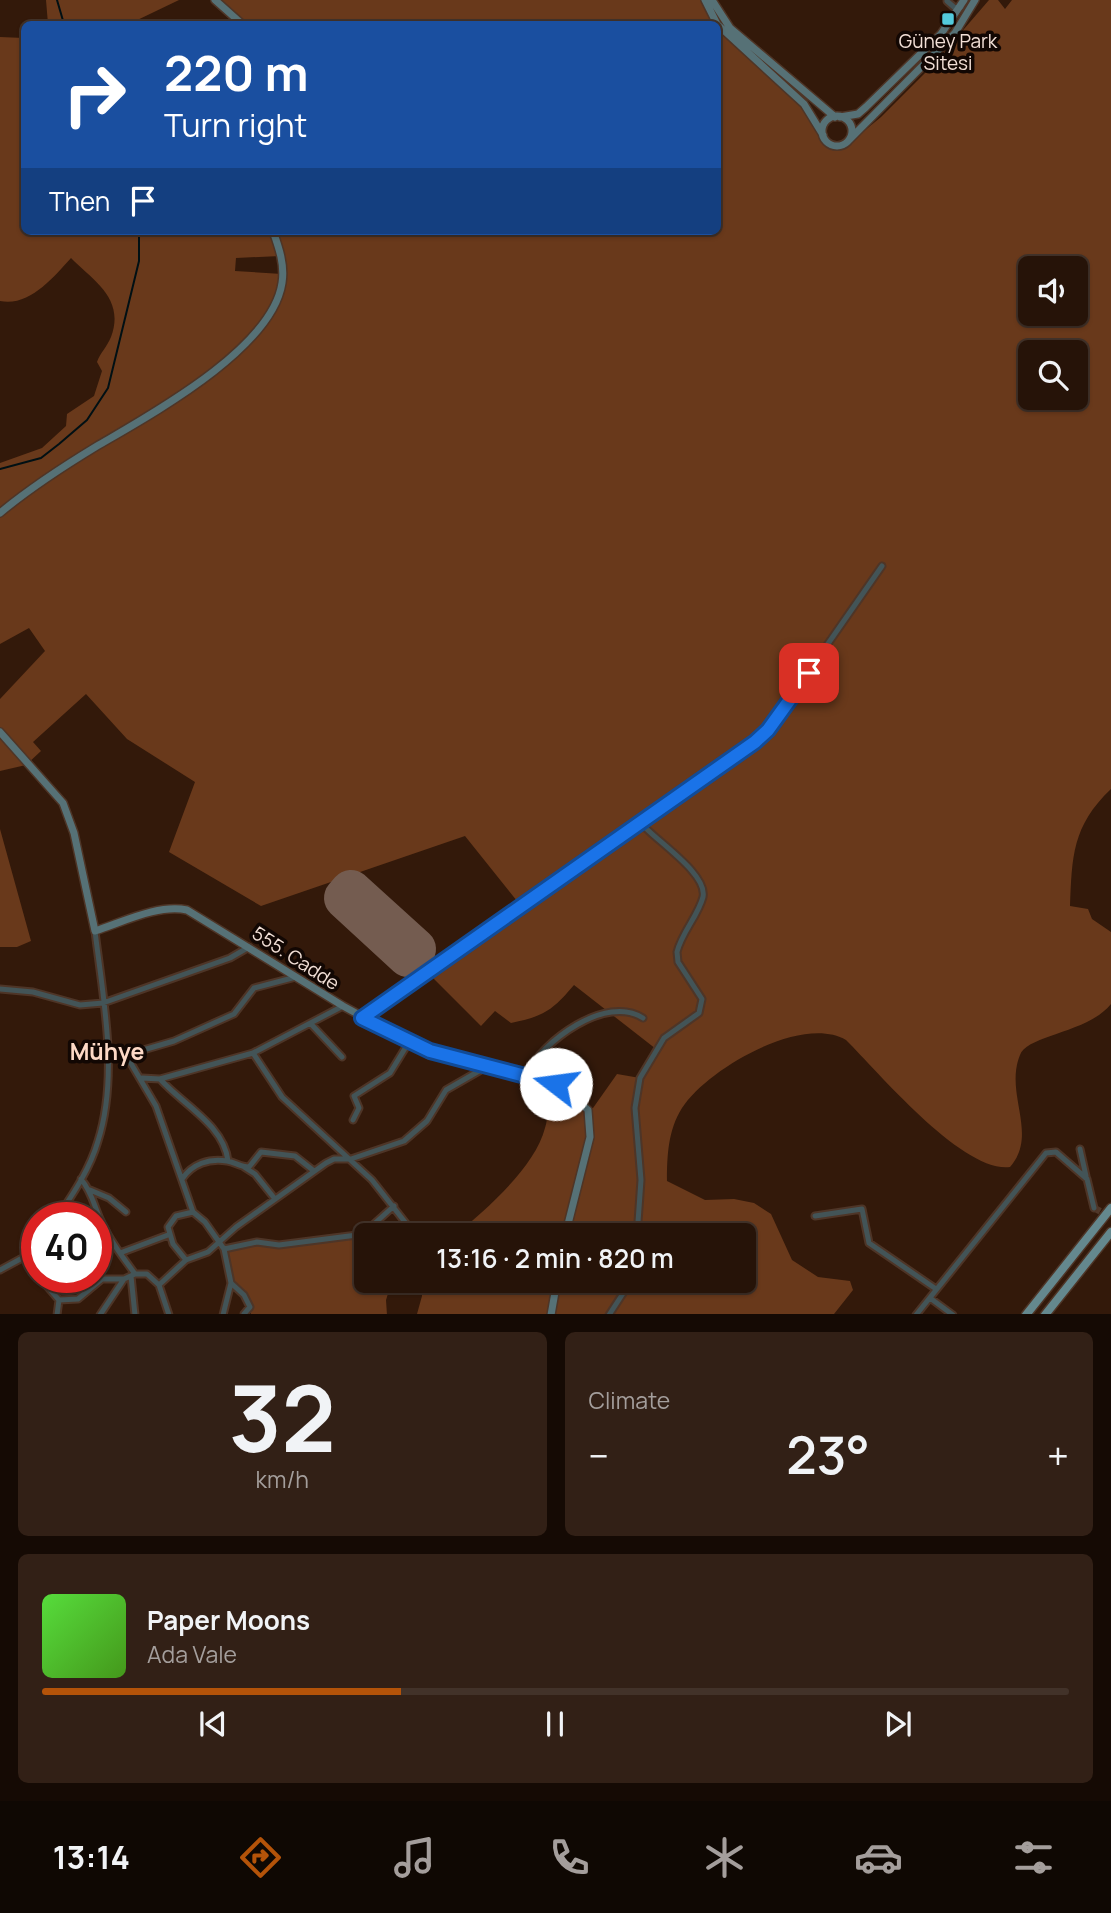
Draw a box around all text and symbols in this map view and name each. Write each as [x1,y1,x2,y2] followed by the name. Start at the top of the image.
[940,11,956,27] marker: Güney Park Sitesi
[899,28,998,76] place label: Güney Park Sitesi
[164,39,308,106] text: 220 m
[49,49,140,140] icon: right
[164,103,307,147] text: Turn right
[124,182,162,220] icon: arrive
[49,183,110,219] text: Then
[1018,256,1088,410] map controls
[1018,256,1088,326] button: sound
[1018,340,1088,410] button: search
[779,643,839,703] pin
[790,654,828,692] icon: arrive
[247,920,345,996] street label: 555. Cadde
[70,1035,144,1067] district label: Mühye
[519,1047,593,1121] position arrow
[21,1202,112,1293] speed limit sign: 40
[436,1240,674,1276] text: 13:16 · 2 min · 820 m
[229,1355,336,1479] text: 32
[589,1384,670,1416] text: Climate
[786,1419,870,1490] text: 23°
[589,1429,609,1481] text: −
[1047,1429,1069,1481] text: +
[256,1463,309,1495] text: km/h
[147,1602,310,1638] text: Paper Moons
[147,1638,237,1670] text: Ada Vale
[194,1705,232,1743] icon: previous
[536,1705,574,1743] icon: pause
[879,1705,917,1743] icon: next
[236,1833,285,1882] icon: directions
[390,1833,439,1882] icon: music
[545,1833,594,1882] icon: phone
[700,1833,749,1882] icon: climate
[854,1833,903,1882] icon: car
[1009,1833,1058,1882] icon: filters
[53,1835,130,1879] text: 13:14

